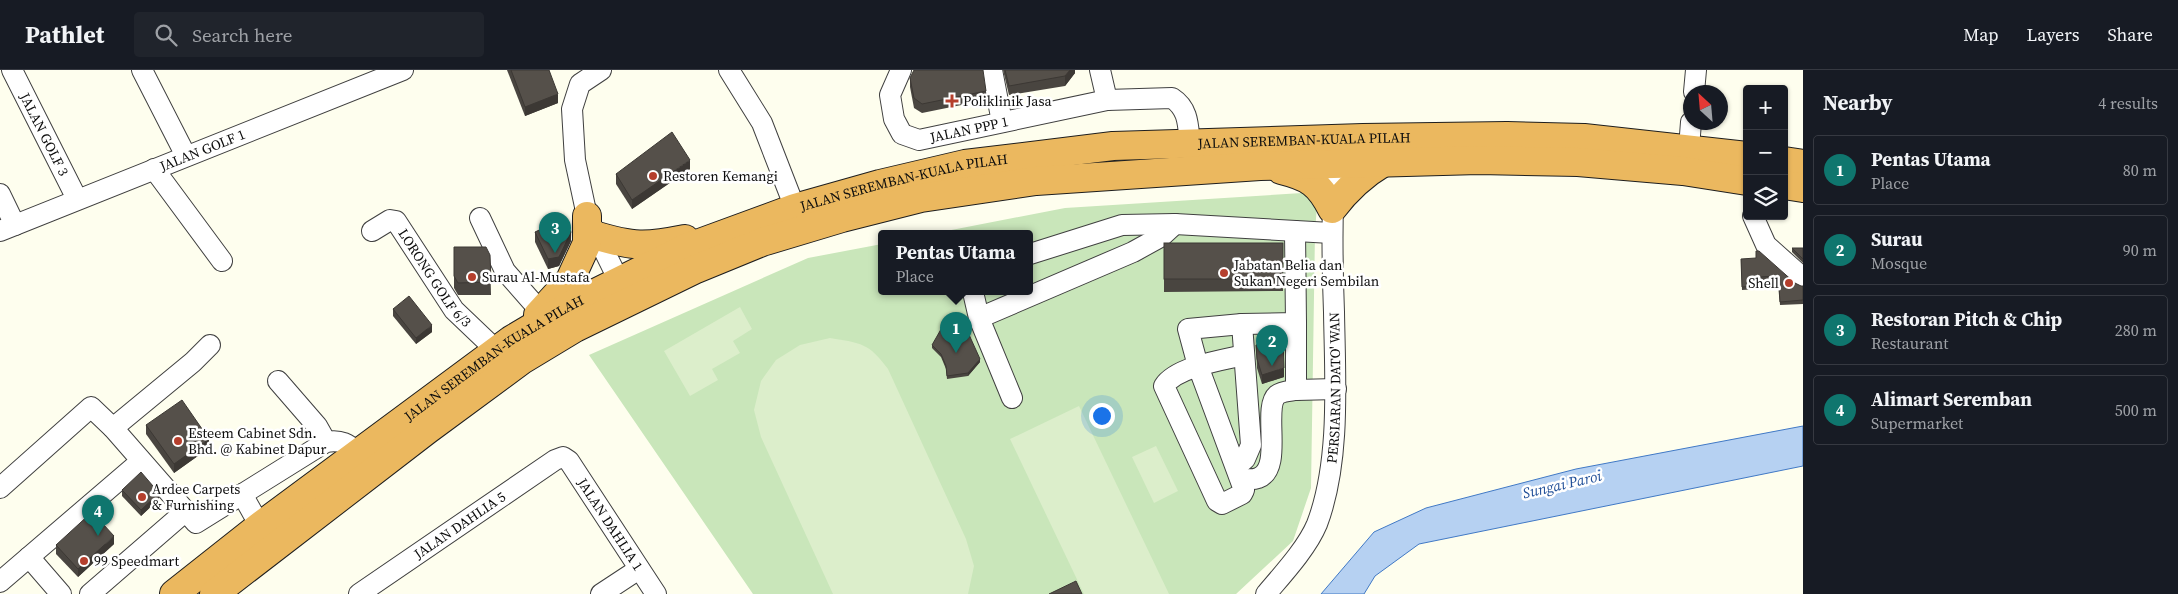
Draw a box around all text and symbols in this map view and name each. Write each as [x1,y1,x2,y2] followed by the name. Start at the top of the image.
[134,12,484,57] search box
[25,18,104,51] text: Pathlet
[152,21,180,49] icon: search
[192,22,293,48] text: Search here
[1963,22,1998,47] text: Map
[2026,22,2079,47] text: Layers
[2107,22,2153,47] text: Share
[1683,85,1728,130] north arrow
[1743,85,1788,220] map controls
[1743,85,1788,130] button: +
[15,88,74,179] street label: JALAN GOLF 3
[1823,88,1893,117] text: Nearby
[963,91,1053,111] place label: Poliklinik Jasa
[2098,92,2158,114] text: 4 results
[945,94,959,108] marker: Poliklinik Jasa
[927,111,1010,148] street label: JALAN PPP 1
[156,124,248,177] street label: JALAN GOLF 1
[1196,127,1411,153] street label: JALAN SEREMBAN-KUALA PILAH
[1743,130,1788,175] button: −
[1871,146,1991,172] text: Pentas Utama
[797,149,1009,216] street label: JALAN SEREMBAN-KUALA PILAH
[1836,159,1844,181] text: 1
[2123,159,2157,181] text: 80 m
[663,166,778,186] place label: Restoren Kemangi
[647,170,659,182] marker: Restoren Kemangi
[1871,172,1909,194] text: Place
[1743,175,1788,220] button: layers
[539,212,571,253] pin: 3
[393,224,476,332] street label: LORONG GOLF 6/3
[1871,226,1922,252] text: Surau
[878,230,1033,295] popup
[896,239,1015,265] text: Pentas Utama
[1836,239,1844,261] text: 2
[2123,239,2157,261] text: 90 m
[1871,252,1927,274] text: Mosque
[1233,255,1380,291] place label: Jabatan Belia dan Sukan Negeri Sembilan
[896,265,934,287] text: Place
[482,267,590,287] place label: Surau Al-Mustafa
[1218,267,1230,279] marker: Jabatan Belia dan Sukan Negeri Sembilan
[466,271,478,283] marker: Surau Al-Mustafa
[1748,273,1779,293] place label: Shell
[1783,277,1795,289] marker: Shell
[399,290,587,426] street label: JALAN SEREMBAN-KUALA PILAH
[1871,306,2062,332] text: Restoran Pitch & Chip
[940,312,972,353] pin: 1
[1321,312,1345,465] street label: PERSIARAN DATO' WAN
[1836,319,1844,341] text: 3
[2115,319,2157,341] text: 280 m
[1256,325,1288,366] pin: 2
[1871,332,1949,354] text: Restaurant
[1871,386,2032,412] text: Alimart Seremban
[1836,399,1844,421] text: 4
[2115,399,2157,421] text: 500 m
[1089,403,1115,429] your location
[1871,412,1963,434] text: Supermarket
[188,423,326,459] place label: Esteem Cabinet Sdn. Bhd. @ Kabinet Dapur
[172,435,184,447] marker: Esteem Cabinet Sdn. Bhd. @ Kabinet Dapur
[1520,465,1604,503] water label: Sungai Paroi
[572,473,648,575] street label: JALAN DAHLIA 1
[152,479,240,515] place label: Ardee Carpets & Furnishing
[409,487,510,564] street label: JALAN DAHLIA 5
[136,491,148,503] marker: Ardee Carpets & Furnishing
[82,495,114,536] pin: 4
[94,551,180,571] place label: 99 Speedmart
[78,555,90,567] marker: 99 Speedmart

